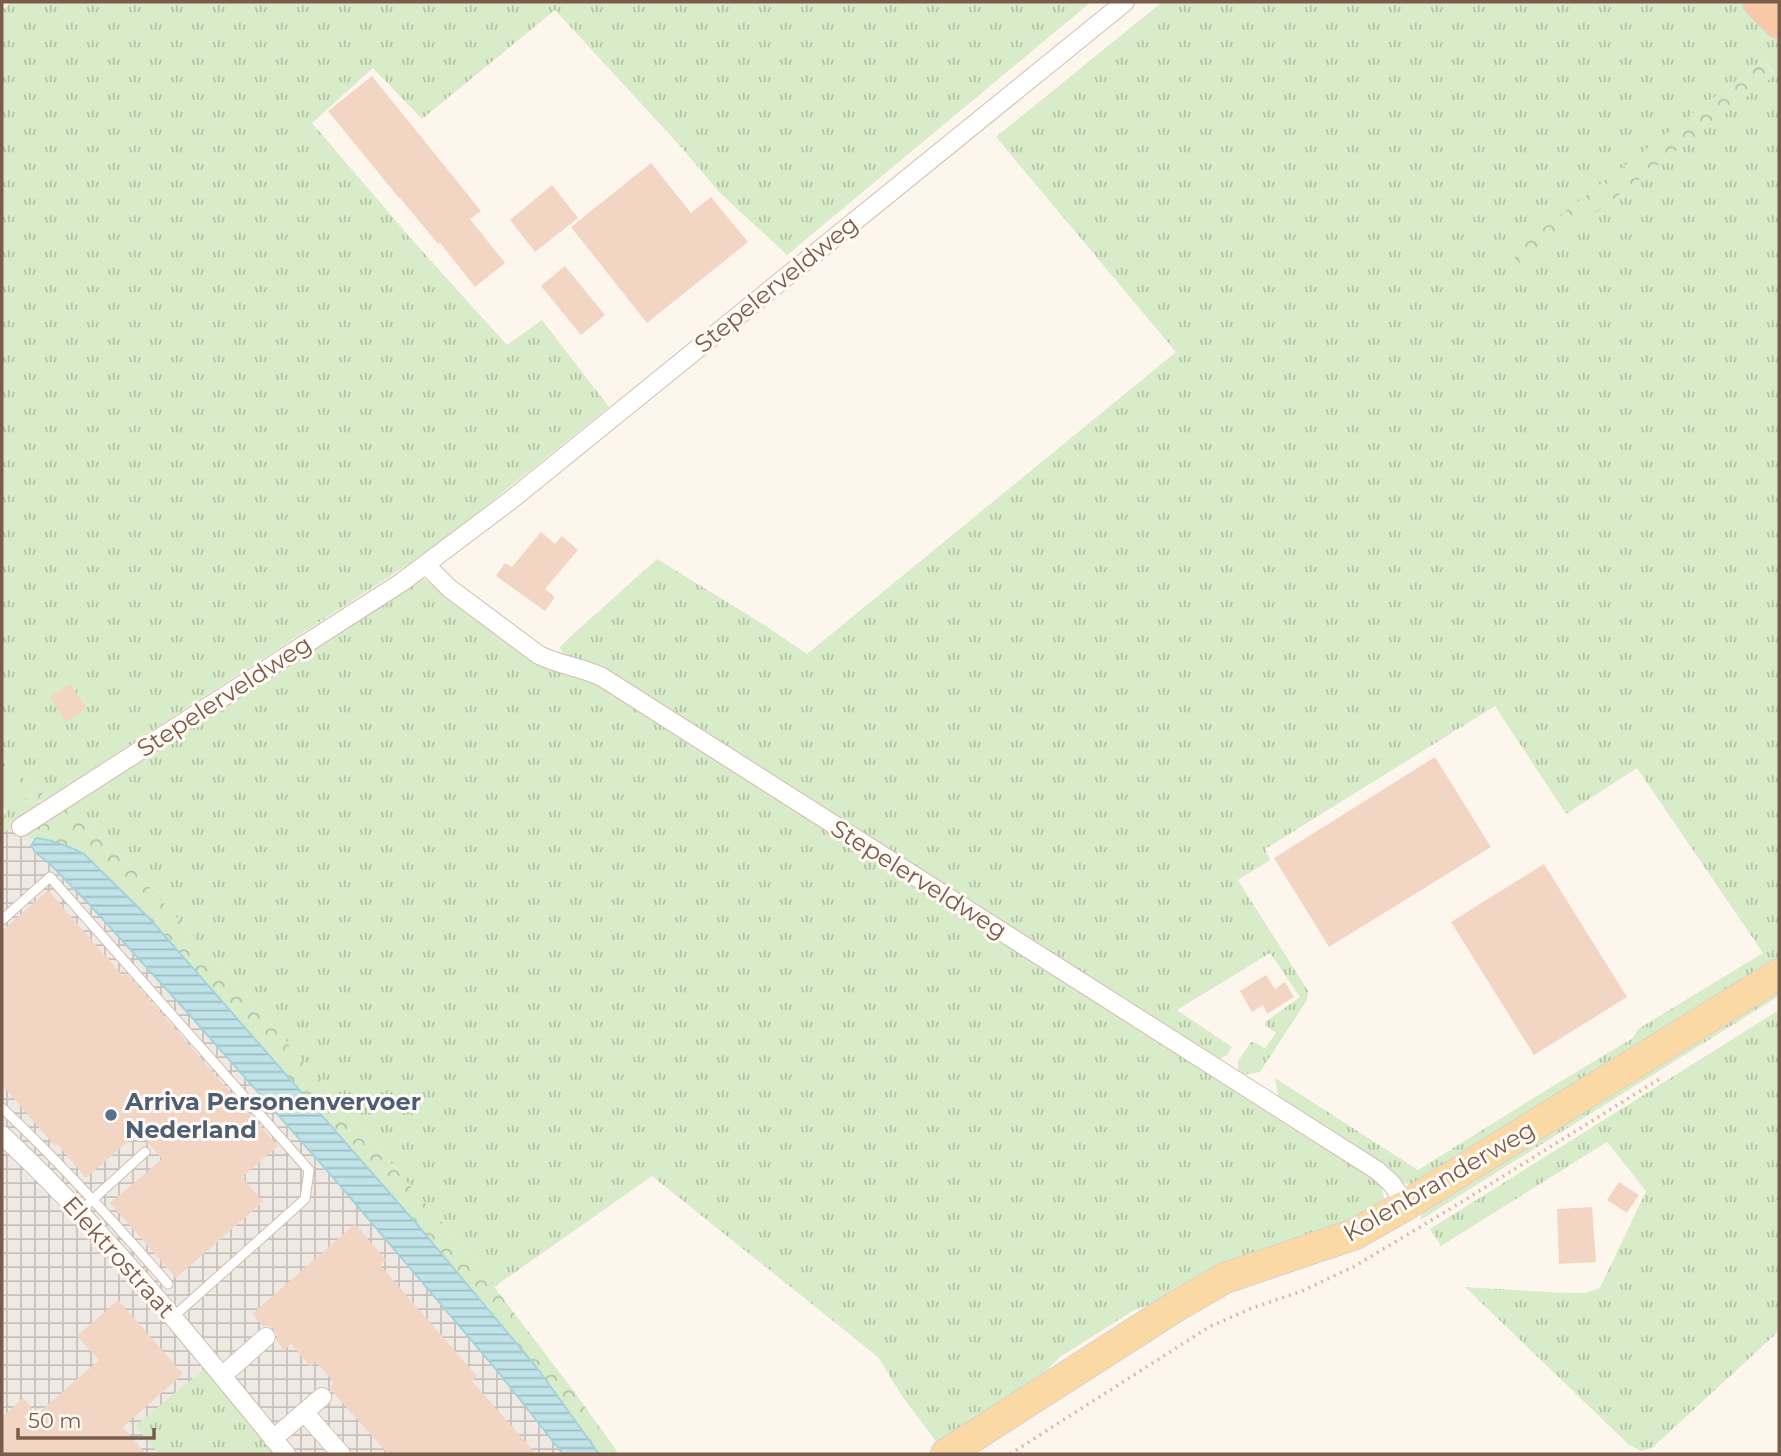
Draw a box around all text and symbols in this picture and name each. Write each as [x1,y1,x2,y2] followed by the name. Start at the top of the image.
[688,209,864,359] street label: Stepelerveldweg
[131,629,317,763] street label: Stepelerveldweg
[826,813,1012,945] street label: Stepelerveldweg
[124,1087,421,1144] place label: Arriva Personenvervoer Nederland
[103,1107,119,1123] marker: Arriva Personenvervoer Nederland
[1338,1114,1540,1248] street label: Kolenbranderweg
[57,1190,181,1324] street label: Elektrostraat
[18,1396,154,1440] scale bar
[28,1408,82,1433] text: 50 m

